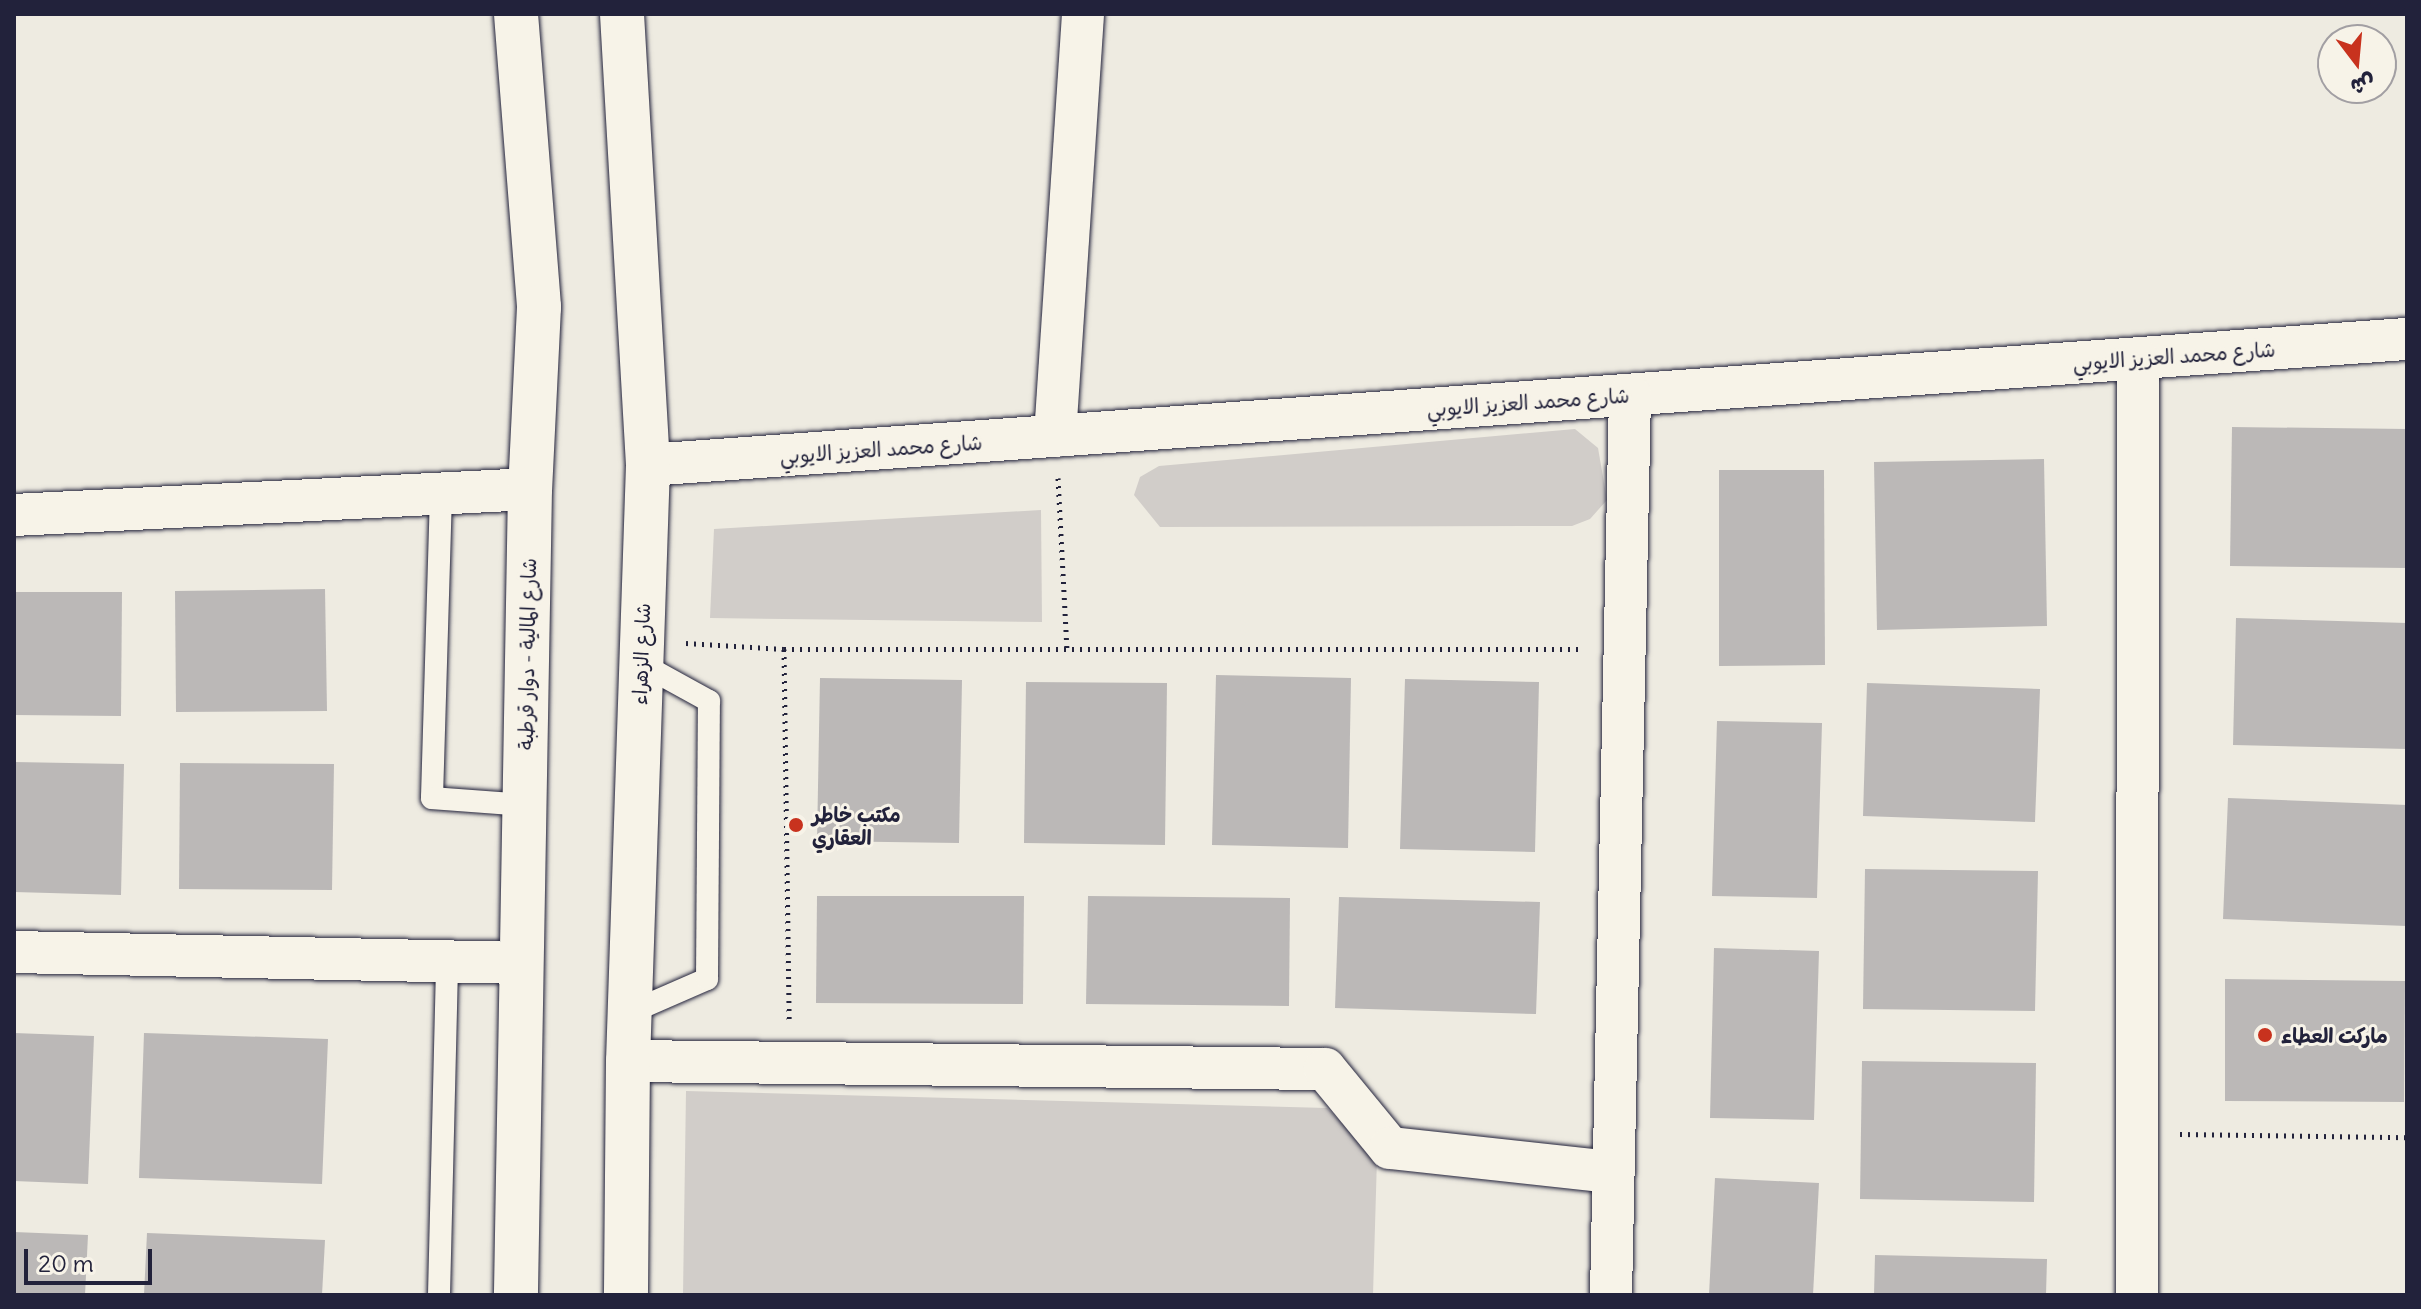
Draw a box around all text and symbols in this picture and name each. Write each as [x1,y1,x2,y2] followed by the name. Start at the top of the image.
[2317,24,2397,104] north arrow
[2348,68,2379,102] text: ش
[2072,337,2276,375] street label: شارع محمد العزيز الايوبي
[1426,383,1630,421] street label: شارع محمد العزيز الايوبي
[779,430,983,468] street label: شارع محمد العزيز الايوبي
[513,558,541,750] street label: شارع المالية - دوار قرطبة
[627,603,655,705] street label: شارع الزهراء
[812,802,901,849] place label: مكتب خاطر العقاري
[787,816,805,834] marker: مكتب خاطر العقاري
[2281,1023,2388,1047] place label: ماركت العطاء
[2256,1026,2274,1044] marker: ماركت العطاء
[28,1233,156,1283] scale bar
[38,1248,94,1278] text: 20 m

